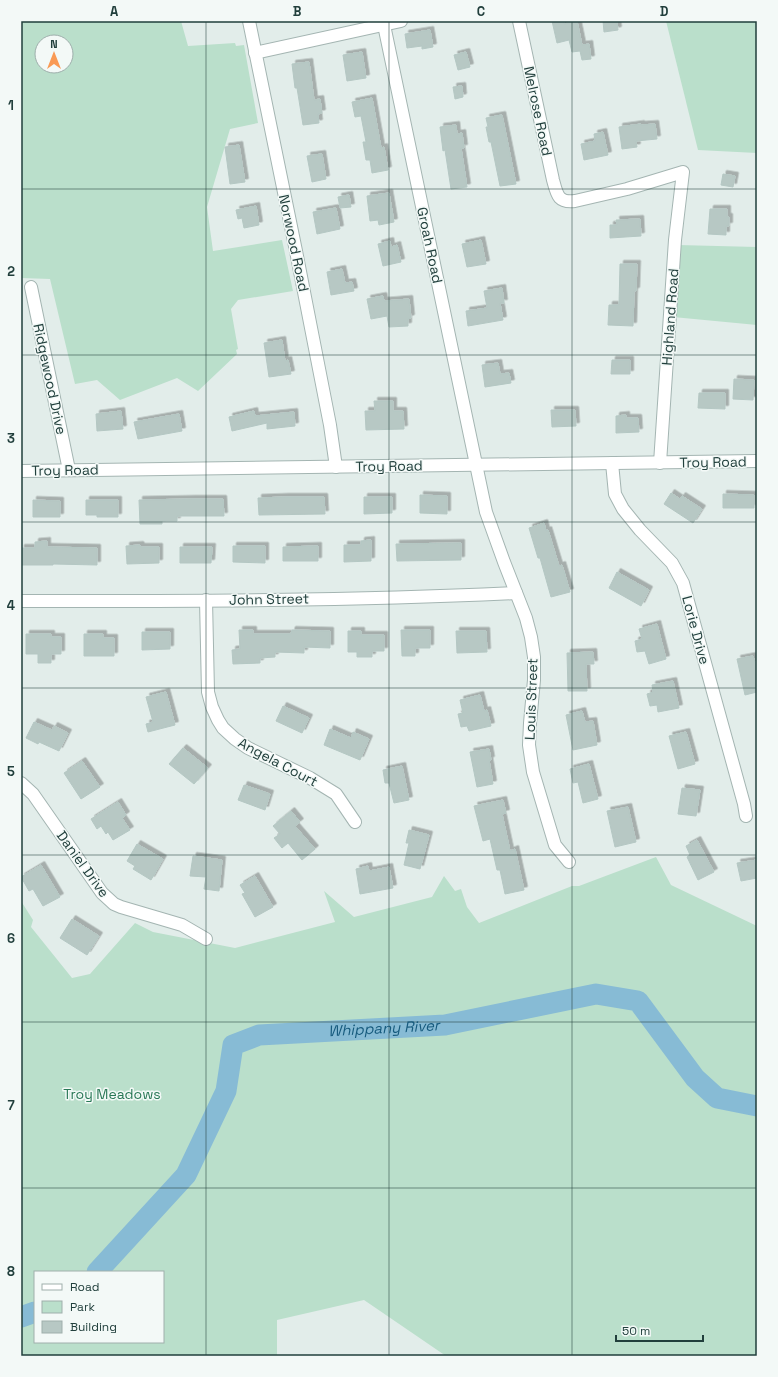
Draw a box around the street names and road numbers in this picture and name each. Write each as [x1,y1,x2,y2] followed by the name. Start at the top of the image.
[520,65,556,157] street label: Melrose Road
[275,193,313,293] street label: Norwood Road
[413,205,447,285] street label: Groah Road
[658,268,682,366] street label: Highland Road
[29,322,71,436] street label: Ridgewood Drive
[679,452,747,472] street label: Troy Road
[355,456,423,476] street label: Troy Road
[31,460,99,480] street label: Troy Road
[229,589,309,609] street label: John Street
[678,594,714,666] street label: Lorie Drive
[521,658,541,740] street label: Louis Street
[235,733,321,791] street label: Angela Court
[53,827,113,901] street label: Daniel Drive

